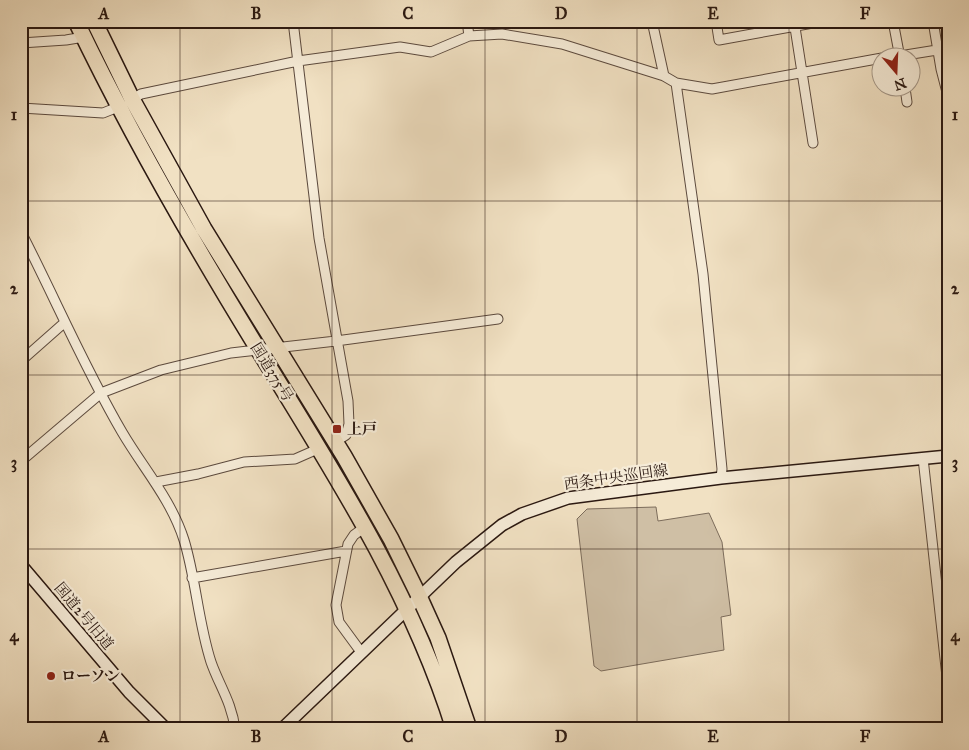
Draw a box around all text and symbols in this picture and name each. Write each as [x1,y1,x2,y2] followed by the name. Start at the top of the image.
[98,4,110,23] text: A
[251,4,261,23] text: B
[403,4,414,23] text: C
[555,4,568,23] text: D
[707,4,719,23] text: E
[860,4,871,23] text: F
[872,48,922,98] north arrow
[892,74,908,94] text: N
[11,105,18,124] text: 1
[952,105,959,124] text: 1
[10,279,19,298] text: 2
[951,279,960,298] text: 2
[247,339,297,405] street label: 国道375号
[347,420,377,438] place label: 上戸
[331,423,343,435] marker: 上戸
[11,453,17,473] text: 3
[952,453,958,473] text: 3
[563,461,669,493] street label: 西条中央巡回線
[51,579,117,653] street label: 国道2号旧道
[10,626,20,646] text: 4
[951,626,961,646] text: 4
[61,667,120,685] place label: ローソン
[45,670,57,682] marker: ローソン
[98,727,110,746] text: A
[251,727,261,746] text: B
[403,727,414,746] text: C
[555,727,568,746] text: D
[707,727,719,746] text: E
[860,727,871,746] text: F

